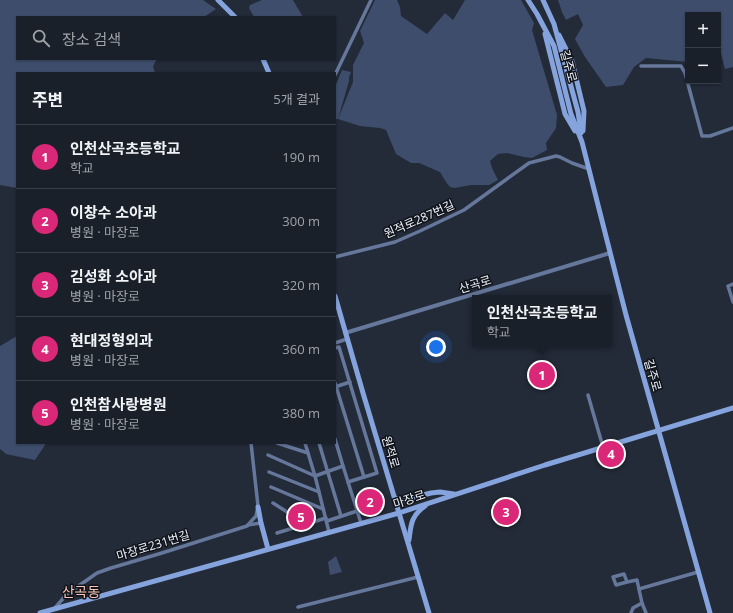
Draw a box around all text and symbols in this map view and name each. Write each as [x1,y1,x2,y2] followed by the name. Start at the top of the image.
[685,12,721,84] map controls
[685,12,721,48] button: +
[16,16,336,60] search box
[30,27,52,49] icon: search
[62,29,121,49] text: 장소 검색
[557,48,581,84] street label: 길주로
[685,48,721,84] button: −
[32,88,63,111] text: 주변
[273,90,320,108] text: 5개 결과
[70,138,180,158] text: 인천산곡초등학교
[41,148,49,166] text: 1
[282,148,320,166] text: 190 m
[70,159,94,177] text: 학교
[381,196,457,242] street label: 원적로287번길
[70,202,157,222] text: 이창수 소아과
[41,212,49,230] text: 2
[282,212,320,230] text: 300 m
[70,223,140,241] text: 병원 · 마장로
[70,266,157,286] text: 김성화 소아과
[457,271,493,297] street label: 산곡로
[41,276,49,294] text: 3
[282,276,320,294] text: 320 m
[70,287,140,305] text: 병원 · 마장로
[472,295,612,347] popup
[487,302,597,322] text: 인천산곡초등학교
[487,323,511,341] text: 학교
[70,330,153,350] text: 현대정형외과
[426,337,446,357] your location
[41,340,49,358] text: 4
[282,340,320,358] text: 360 m
[70,351,140,369] text: 병원 · 마장로
[640,357,666,393] street label: 길주로
[529,360,555,390] pin: 1
[70,394,167,414] text: 인천참사랑병원
[41,404,49,422] text: 5
[282,404,320,422] text: 380 m
[70,415,140,433] text: 병원 · 마장로
[378,434,404,470] street label: 원적로
[598,439,624,469] pin: 4
[391,486,427,512] street label: 마장로
[357,487,383,517] pin: 2
[493,497,519,527] pin: 3
[288,502,314,532] pin: 5
[114,526,192,564] street label: 마장로231번길
[62,582,100,601] district label: 산곡동

